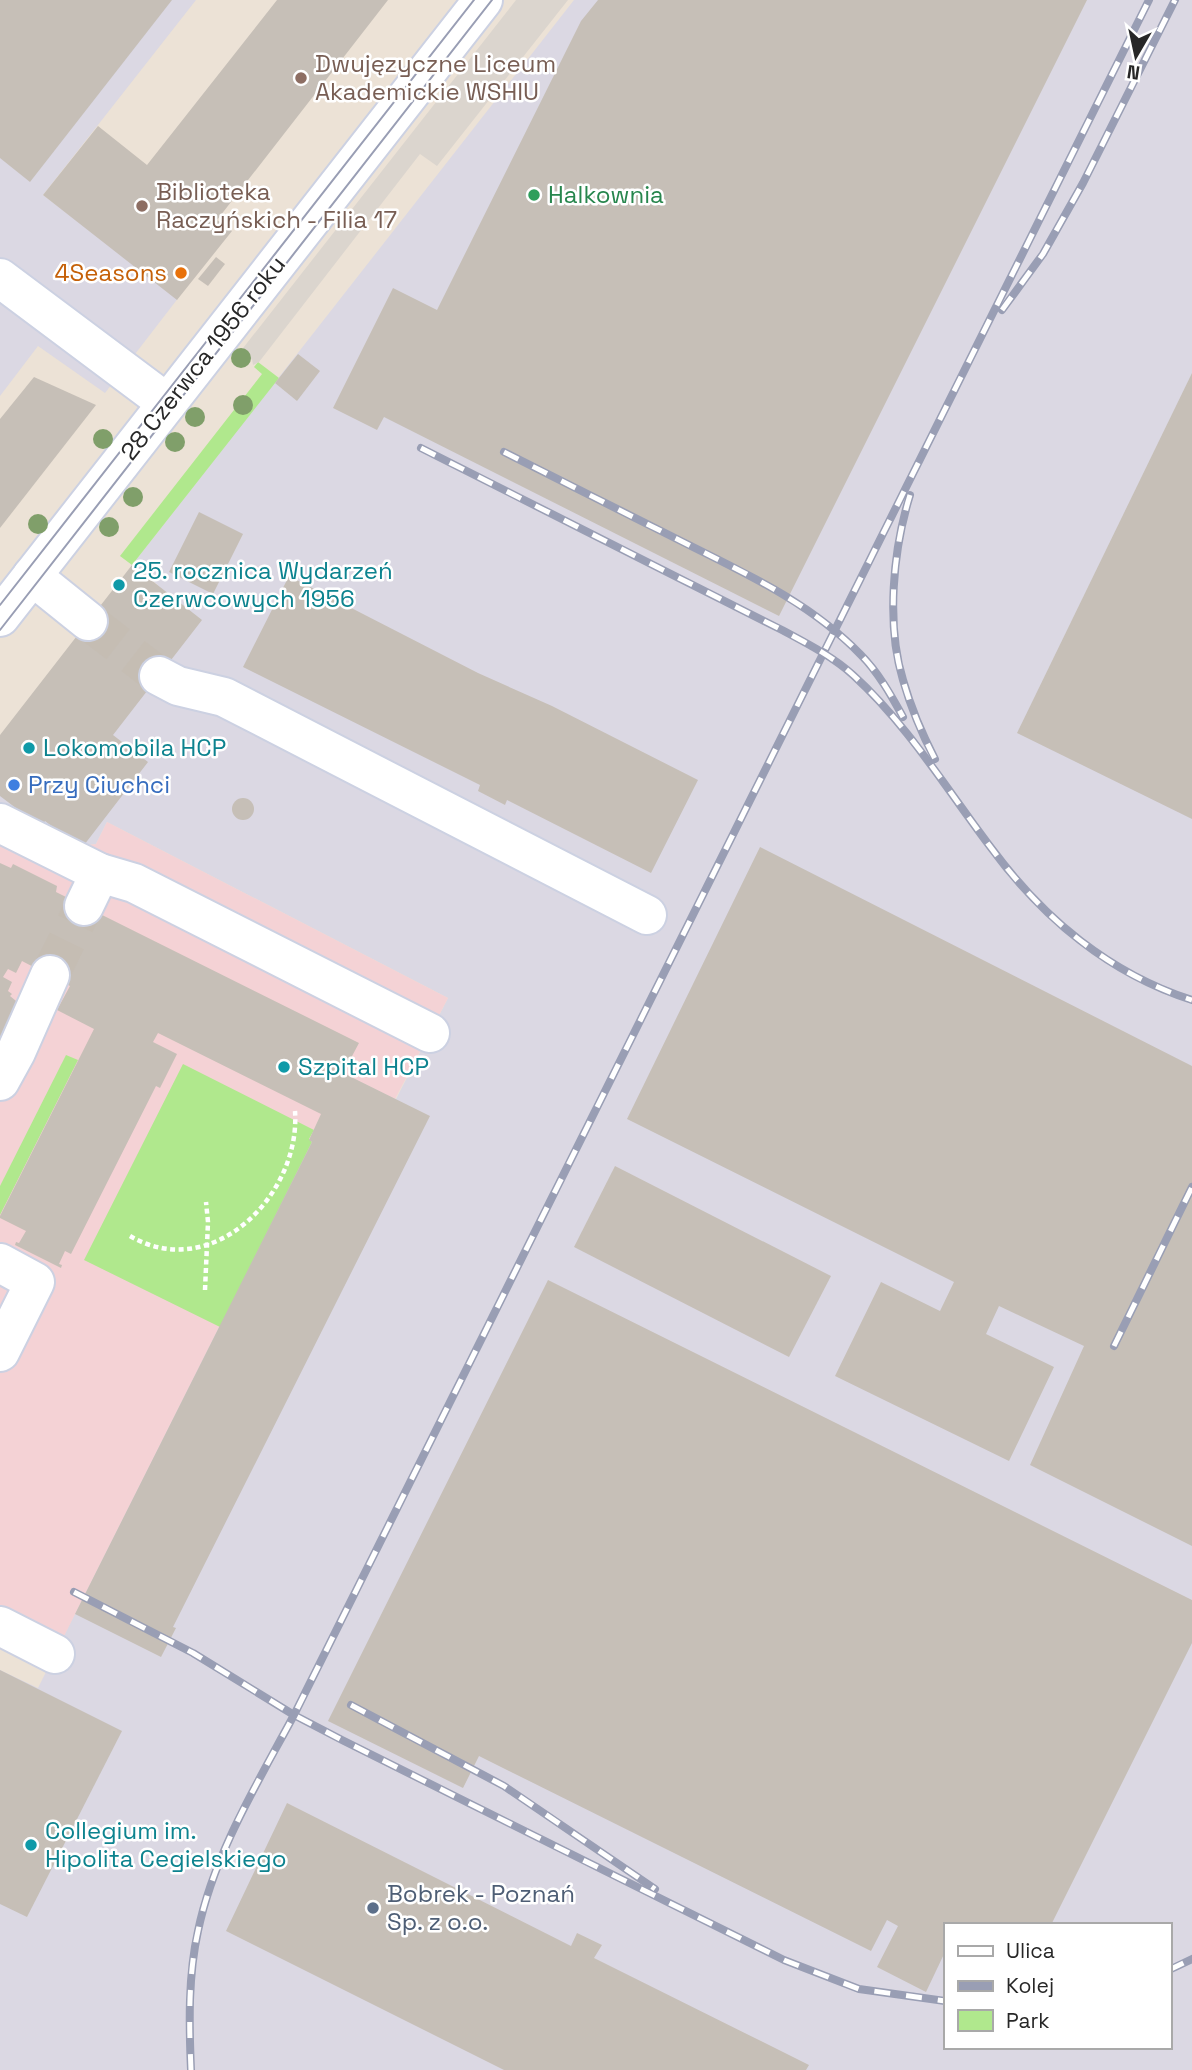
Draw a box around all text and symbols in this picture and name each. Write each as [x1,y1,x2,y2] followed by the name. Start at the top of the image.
[1101,21,1171,91] north arrow
[315,48,556,107] place label: Dwujęzyczne Liceum Akademickie WSHIU
[1125,59,1142,86] text: N
[293,70,309,86] marker: Dwujęzyczne Liceum Akademickie WSHIU
[156,176,397,235] place label: Biblioteka Raczyńskich - Filia 17
[548,179,664,210] place label: Halkownia
[526,187,542,203] marker: Halkownia
[134,198,150,214] marker: Biblioteka Raczyńskich - Filia 17
[113,249,292,466] street label: 28 Czerwca 1956 roku
[55,257,167,288] place label: 4Seasons
[173,265,189,281] marker: 4Seasons
[133,555,393,614] place label: 25. rocznica Wydarzeń Czerwcowych 1956
[111,577,127,593] marker: 25. rocznica Wydarzeń Czerwcowych 1956
[43,732,226,763] place label: Lokomobila HCP
[21,740,37,756] marker: Lokomobila HCP
[28,769,170,800] place label: Przy Ciuchci
[6,777,22,793] marker: Przy Ciuchci
[298,1051,429,1082] place label: Szpital HCP
[276,1059,292,1075] marker: Szpital HCP
[45,1815,287,1874] place label: Collegium im. Hipolita Cegielskiego
[23,1837,39,1853] marker: Collegium im. Hipolita Cegielskiego
[387,1878,575,1937] place label: Bobrek - Poznań Sp. z o.o.
[365,1900,381,1916] marker: Bobrek - Poznań Sp. z o.o.
[944,1923,1171,2049] legend
[1006,1937,1055,1964] text: Ulica
[1006,1972,1054,1999] text: Kolej
[1006,2007,1050,2034] text: Park

